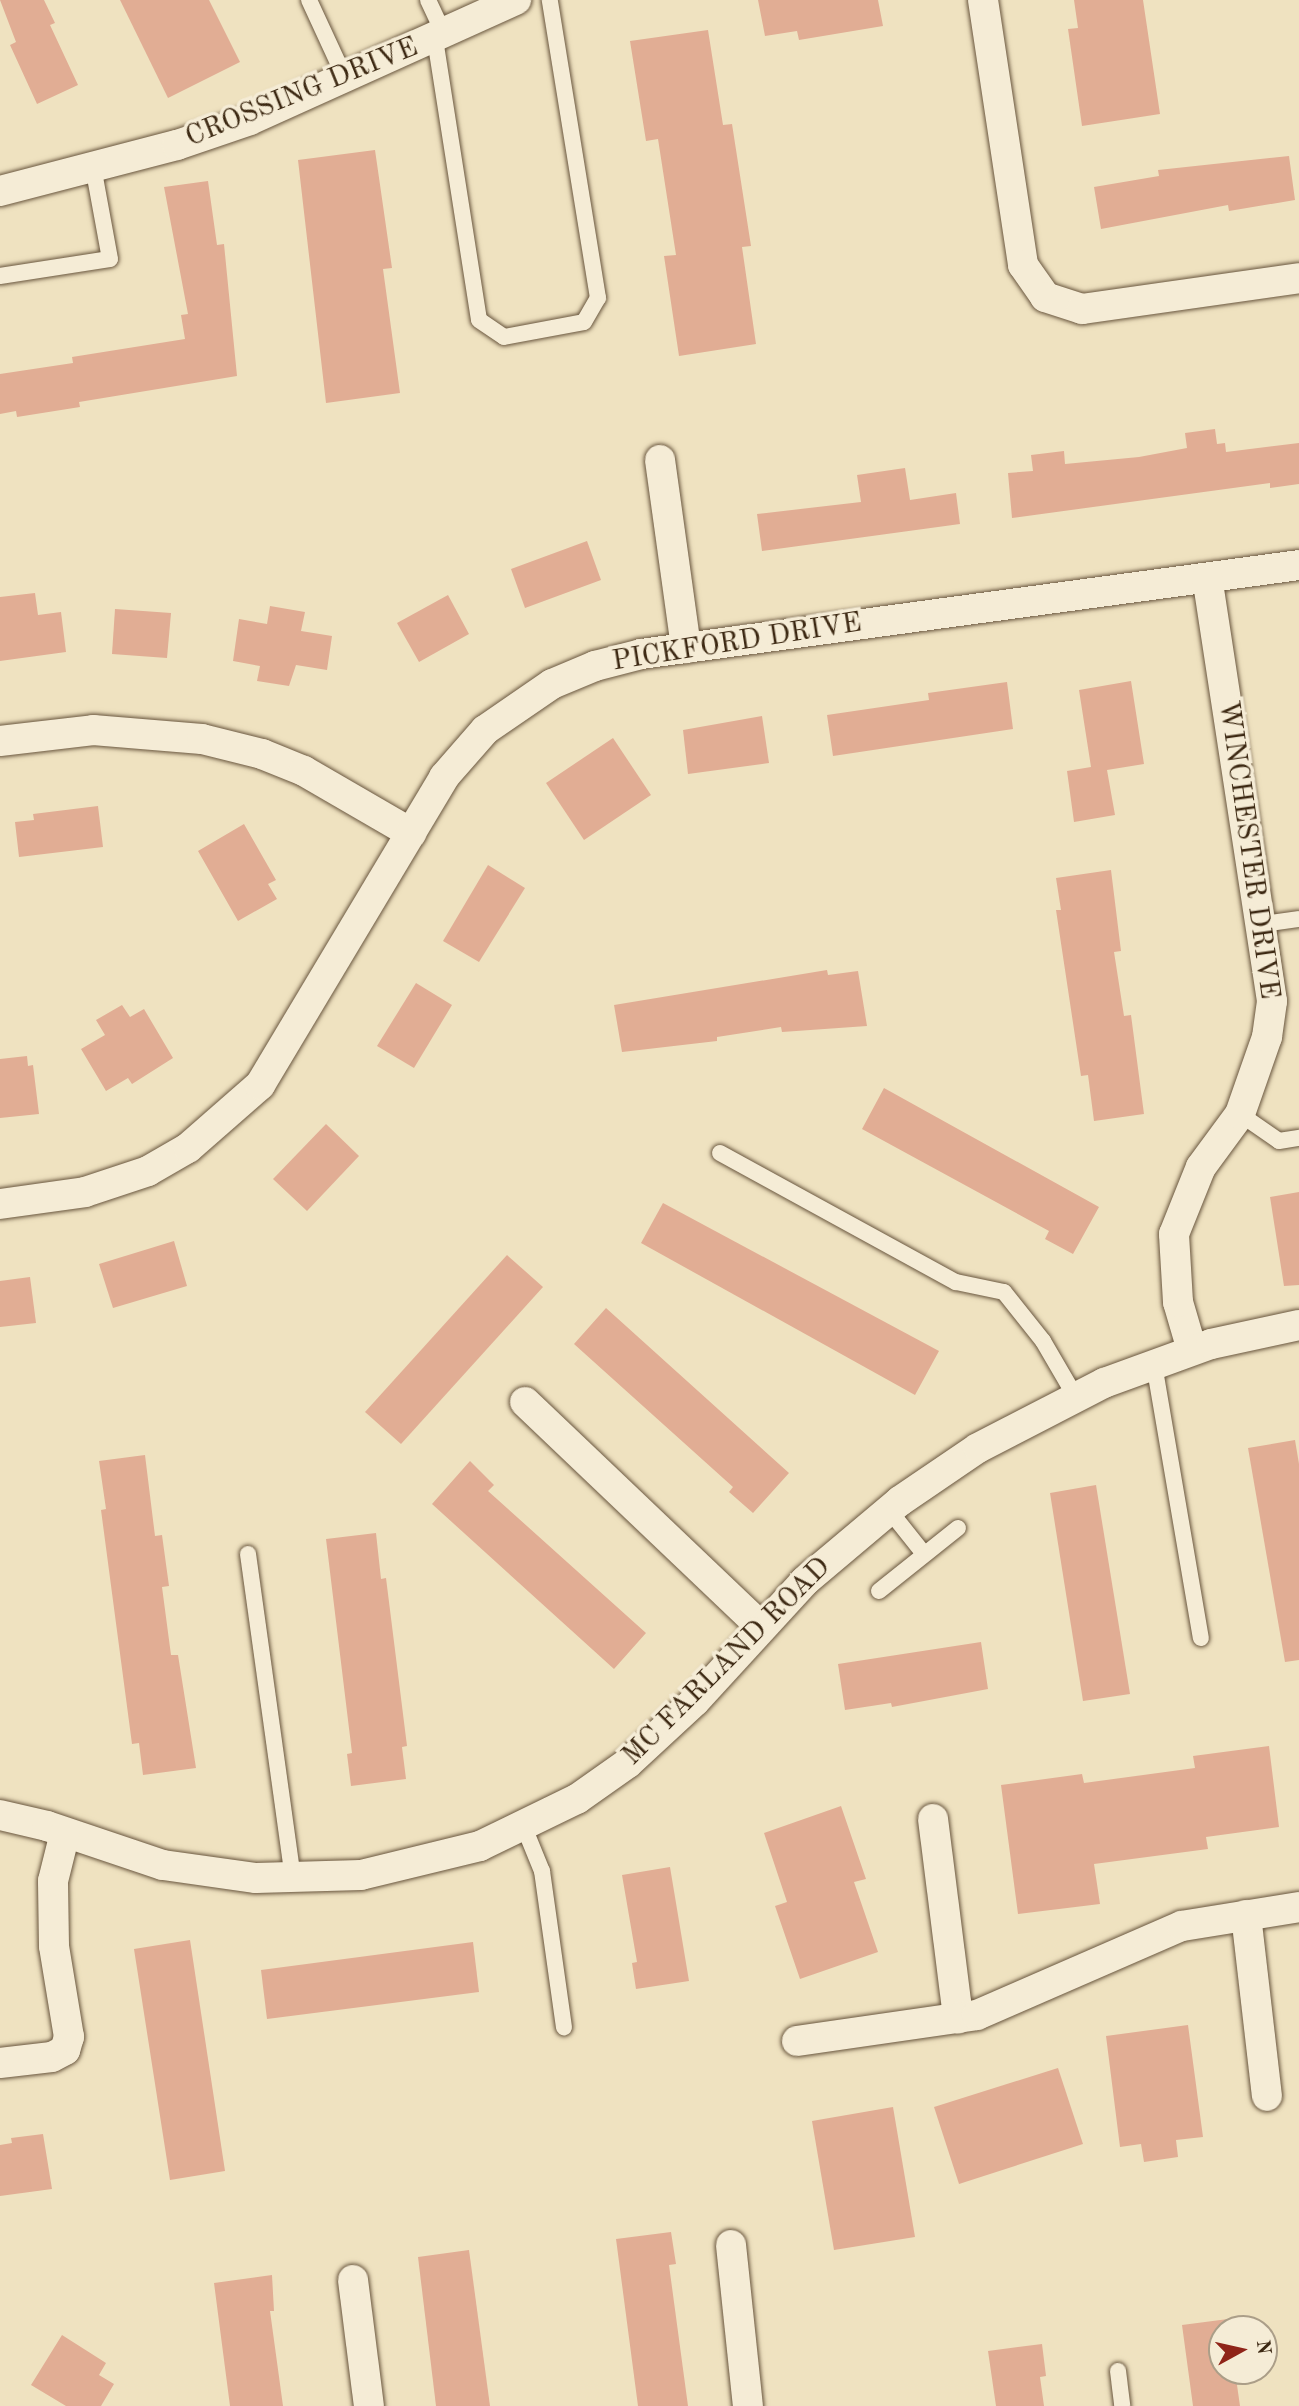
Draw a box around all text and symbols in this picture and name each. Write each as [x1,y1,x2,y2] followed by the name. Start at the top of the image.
[181,31,423,155] street label: CROSSING DRIVE
[610,607,864,679] street label: PICKFORD DRIVE
[1210,699,1286,1001] street label: WINCHESTER DRIVE
[616,1551,838,1773] street label: MC FARLAND ROAD
[1208,2315,1278,2385] north arrow
[1252,2339,1273,2356] text: N

